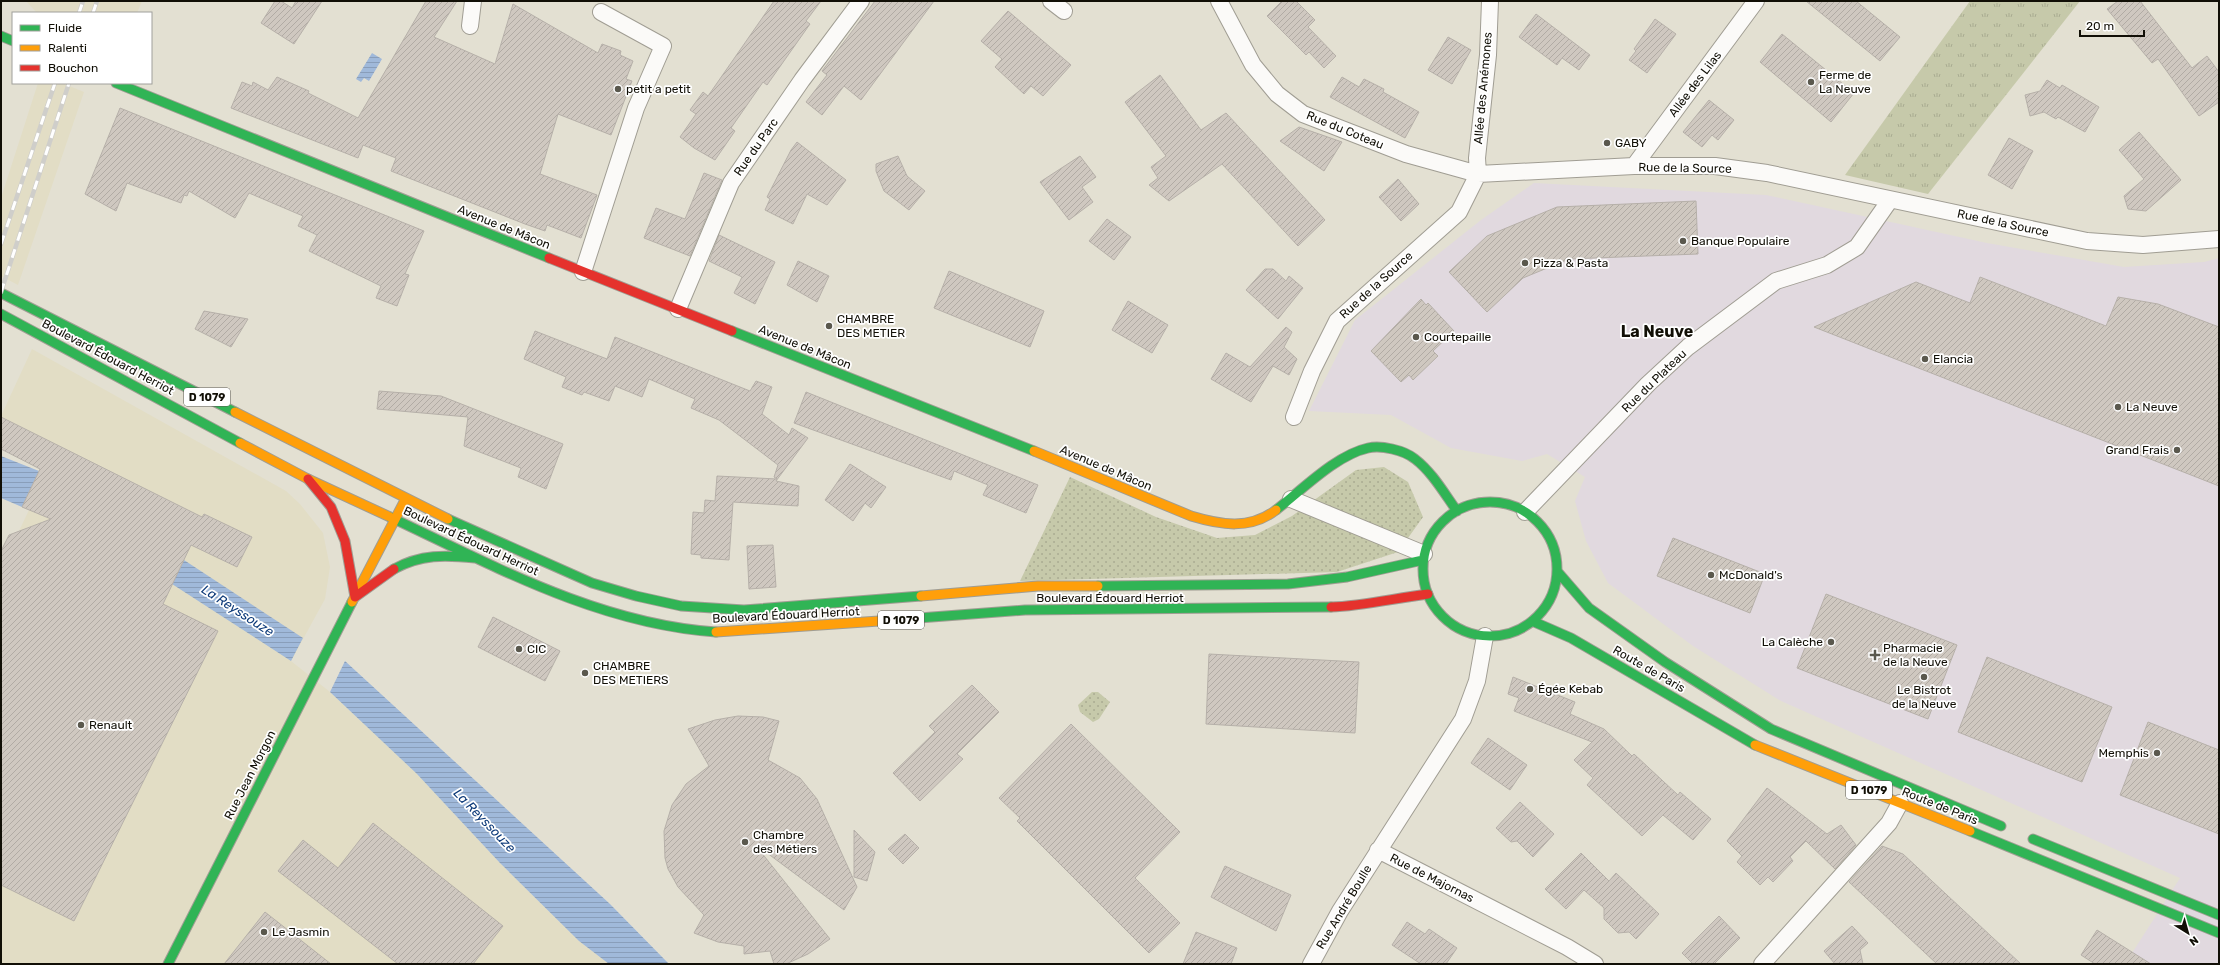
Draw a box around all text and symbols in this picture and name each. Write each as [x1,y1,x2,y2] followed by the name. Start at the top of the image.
[12,12,152,84] legend
[2080,12,2144,38] scale bar
[2086,19,2114,33] text: 20 m
[48,21,82,35] text: Fluide
[1471,31,1495,145] street label: Allée des Anémones
[48,41,87,55] text: Ralenti
[1666,48,1724,120] street label: Allée des Lilas
[48,61,98,75] text: Bouchon
[1819,68,1872,96] place label: Ferme de La Neuve
[1806,77,1816,87] marker: Ferme de La Neuve
[626,82,691,96] place label: petit a petit
[613,84,623,94] marker: petit a petit
[1304,108,1386,152] street label: Rue du Coteau
[731,115,781,179] street label: Rue du Parc
[1615,136,1647,150] place label: GABY
[1602,138,1612,148] marker: GABY
[1638,160,1732,176] street label: Rue de la Source
[456,202,552,252] street label: Avenue de Mâcon
[1956,206,2050,240] street label: Rue de la Source
[1691,234,1790,248] place label: Banque Populaire
[1678,236,1688,246] marker: Banque Populaire
[1337,248,1416,321] street label: Rue de la Source
[1533,256,1608,270] place label: Pizza & Pasta
[1520,258,1530,268] marker: Pizza & Pasta
[837,312,905,340] place label: CHAMBRE DES METIER
[40,316,177,398] street label: Boulevard Édouard Herriot
[824,321,834,331] marker: CHAMBRE DES METIER
[757,322,853,372] street label: Avenue de Mâcon
[1621,322,1693,341] district label: La Neuve
[1424,330,1492,344] place label: Courtepaille
[1411,332,1421,342] marker: Courtepaille
[1619,347,1689,415] street label: Rue du Plateau
[1933,352,1973,366] place label: Elancia
[1920,354,1930,364] marker: Elancia
[184,388,230,406] road number: D 1079
[2126,400,2178,414] place label: La Neuve
[2113,402,2123,412] marker: La Neuve
[1058,442,1154,494] street label: Avenue de Mâcon
[2105,443,2169,457] place label: Grand Frais
[2172,445,2182,455] marker: Grand Frais
[401,503,541,579] street label: Boulevard Édouard Herriot
[1719,568,1783,582] place label: McDonald's
[1706,570,1716,580] marker: McDonald's
[199,582,277,639] water label: La Reyssouze
[1036,591,1184,605] street label: Boulevard Édouard Herriot
[712,604,860,626] street label: Boulevard Édouard Herriot
[878,611,924,629] road number: D 1079
[1762,635,1823,649] place label: La Calèche
[1826,637,1836,647] marker: La Calèche
[1883,641,1948,669] place label: Pharmacie de la Neuve
[527,642,546,656] place label: CIC
[1610,643,1688,695] street label: Route de Paris
[514,644,524,654] marker: CIC
[1870,650,1880,660] marker: Pharmacie de la Neuve
[593,659,669,687] place label: CHAMBRE DES METIERS
[580,668,590,678] marker: CHAMBRE DES METIERS
[1919,672,1929,682] marker: Le Bistrot de la Neuve
[1538,682,1603,696] place label: Égée Kebab
[1892,683,1957,711] place label: Le Bistrot de la Neuve
[1525,684,1535,694] marker: Égée Kebab
[89,718,133,732] place label: Renault
[76,720,86,730] marker: Renault
[221,728,279,822] street label: Rue Jean Morgon
[2099,746,2149,760] place label: Memphis
[2152,748,2162,758] marker: Memphis
[1846,781,1892,799] road number: D 1079
[1900,784,1980,828] street label: Route de Paris
[451,785,519,855] water label: La Reyssouze
[753,828,817,856] place label: Chambre des Métiers
[740,837,750,847] marker: Chambre des Métiers
[1388,851,1476,905] street label: Rue de Majornas
[1313,862,1375,952] street label: Rue André Boulle
[2168,913,2208,953] north arrow
[272,925,329,939] place label: Le Jasmin
[259,927,269,937] marker: Le Jasmin
[2187,933,2201,948] text: N

